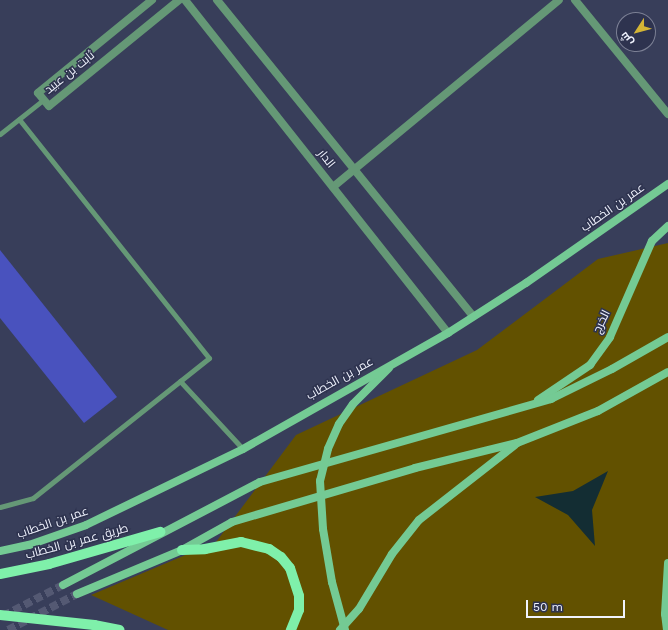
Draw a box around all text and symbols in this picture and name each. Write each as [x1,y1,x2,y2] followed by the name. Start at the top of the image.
[616,12,656,52] north arrow
[617,29,636,48] text: ش
[42,48,98,98] street label: ثابت بن عبيد
[314,147,338,171] street label: الدار
[578,181,648,235] street label: عمر بن الخطاب
[590,308,614,336] street label: الخرج
[304,355,376,403] street label: عمر بن الخطاب
[16,504,90,542] street label: عمر بن الخطاب
[24,521,130,563] street label: طريق عمر بن الخطاب
[528,592,627,618] scale bar
[533,600,563,614] text: 50 m

